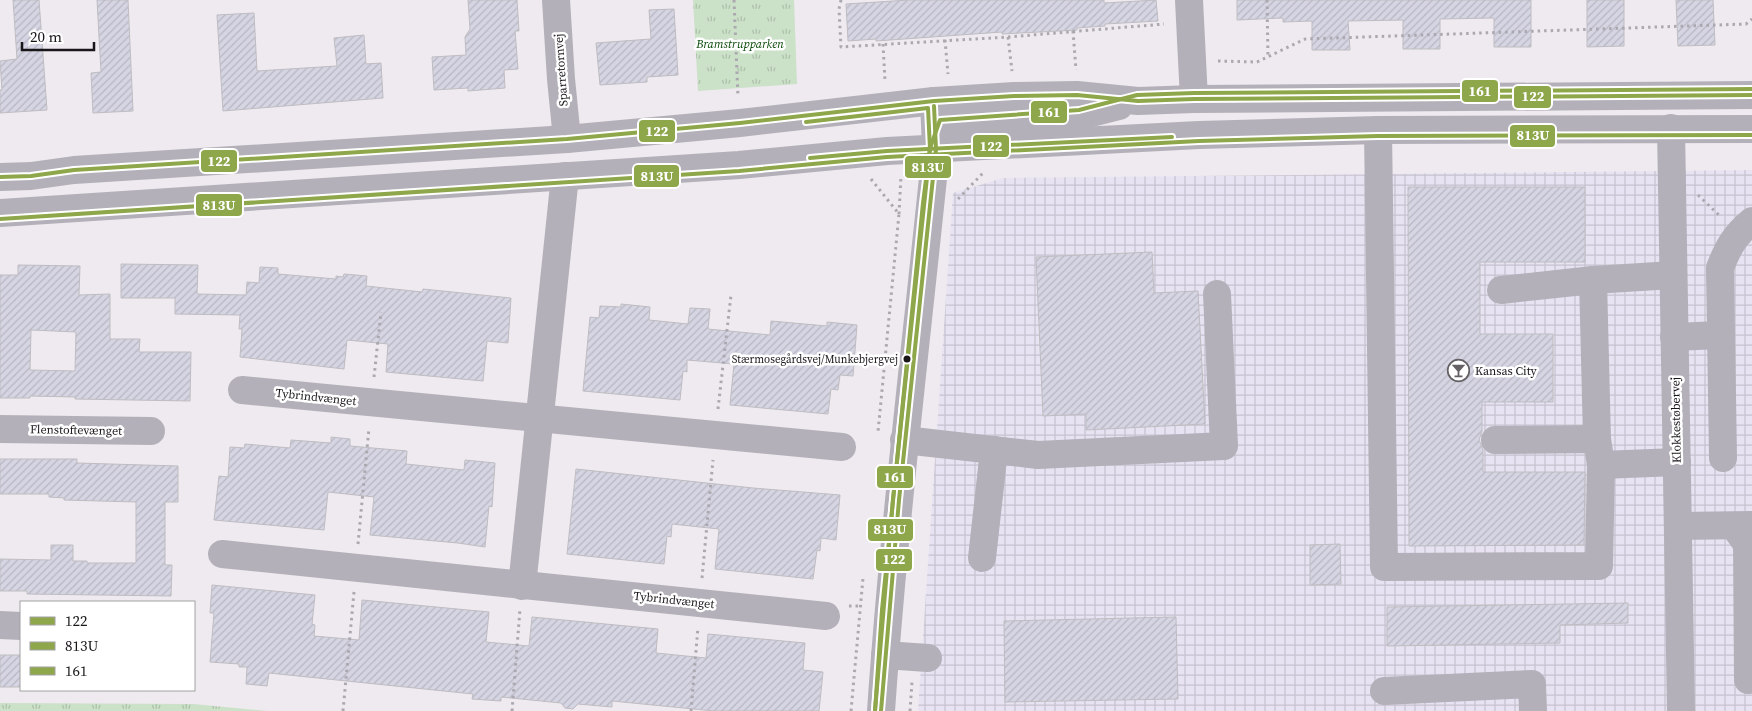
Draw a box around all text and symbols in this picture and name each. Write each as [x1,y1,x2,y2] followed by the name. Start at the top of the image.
[22,20,95,52] scale bar
[30,26,62,47] text: 20 m
[550,33,572,107] street label: Sparretornvej
[695,36,784,52] park label: Bramstrupparken
[1461,79,1499,103] line badge: 161
[1469,81,1491,101] text: 161
[1513,85,1552,109] line badge: 122
[1522,86,1545,106] text: 122
[1030,100,1068,124] line badge: 161
[1038,102,1060,122] text: 161
[638,119,676,143] line badge: 122
[646,121,669,141] text: 122
[1509,124,1556,148] line badge: 813U
[1517,125,1550,145] text: 813U
[972,134,1010,158] line badge: 122
[980,136,1003,156] text: 122
[200,149,238,173] line badge: 122
[208,151,231,171] text: 122
[904,155,952,179] line badge: 813U
[912,157,945,177] text: 813U
[633,164,680,188] line badge: 813U
[641,166,674,186] text: 813U
[195,193,243,217] line badge: 813U
[203,195,236,215] text: 813U
[732,352,898,367] place label: Stærmosegårdsvej/Munkebjergvej
[902,354,912,364] marker: Stærmosegårdsvej/Munkebjergvej
[1447,359,1471,383] bar icon: Kansas City
[1475,363,1538,379] place label: Kansas City
[1667,377,1685,463] street label: Klokkestøbervej
[275,385,357,409] street label: Tybrindvænget
[30,421,122,439] street label: Flenstoftevænget
[876,465,914,489] line badge: 161
[884,467,906,487] text: 161
[867,518,914,542] line badge: 813U
[874,519,907,539] text: 813U
[875,548,913,572] line badge: 122
[883,549,906,569] text: 122
[633,588,715,612] street label: Tybrindvænget
[20,601,195,691] legend
[65,610,88,631] text: 122
[65,635,99,656] text: 813U
[65,660,88,681] text: 161

